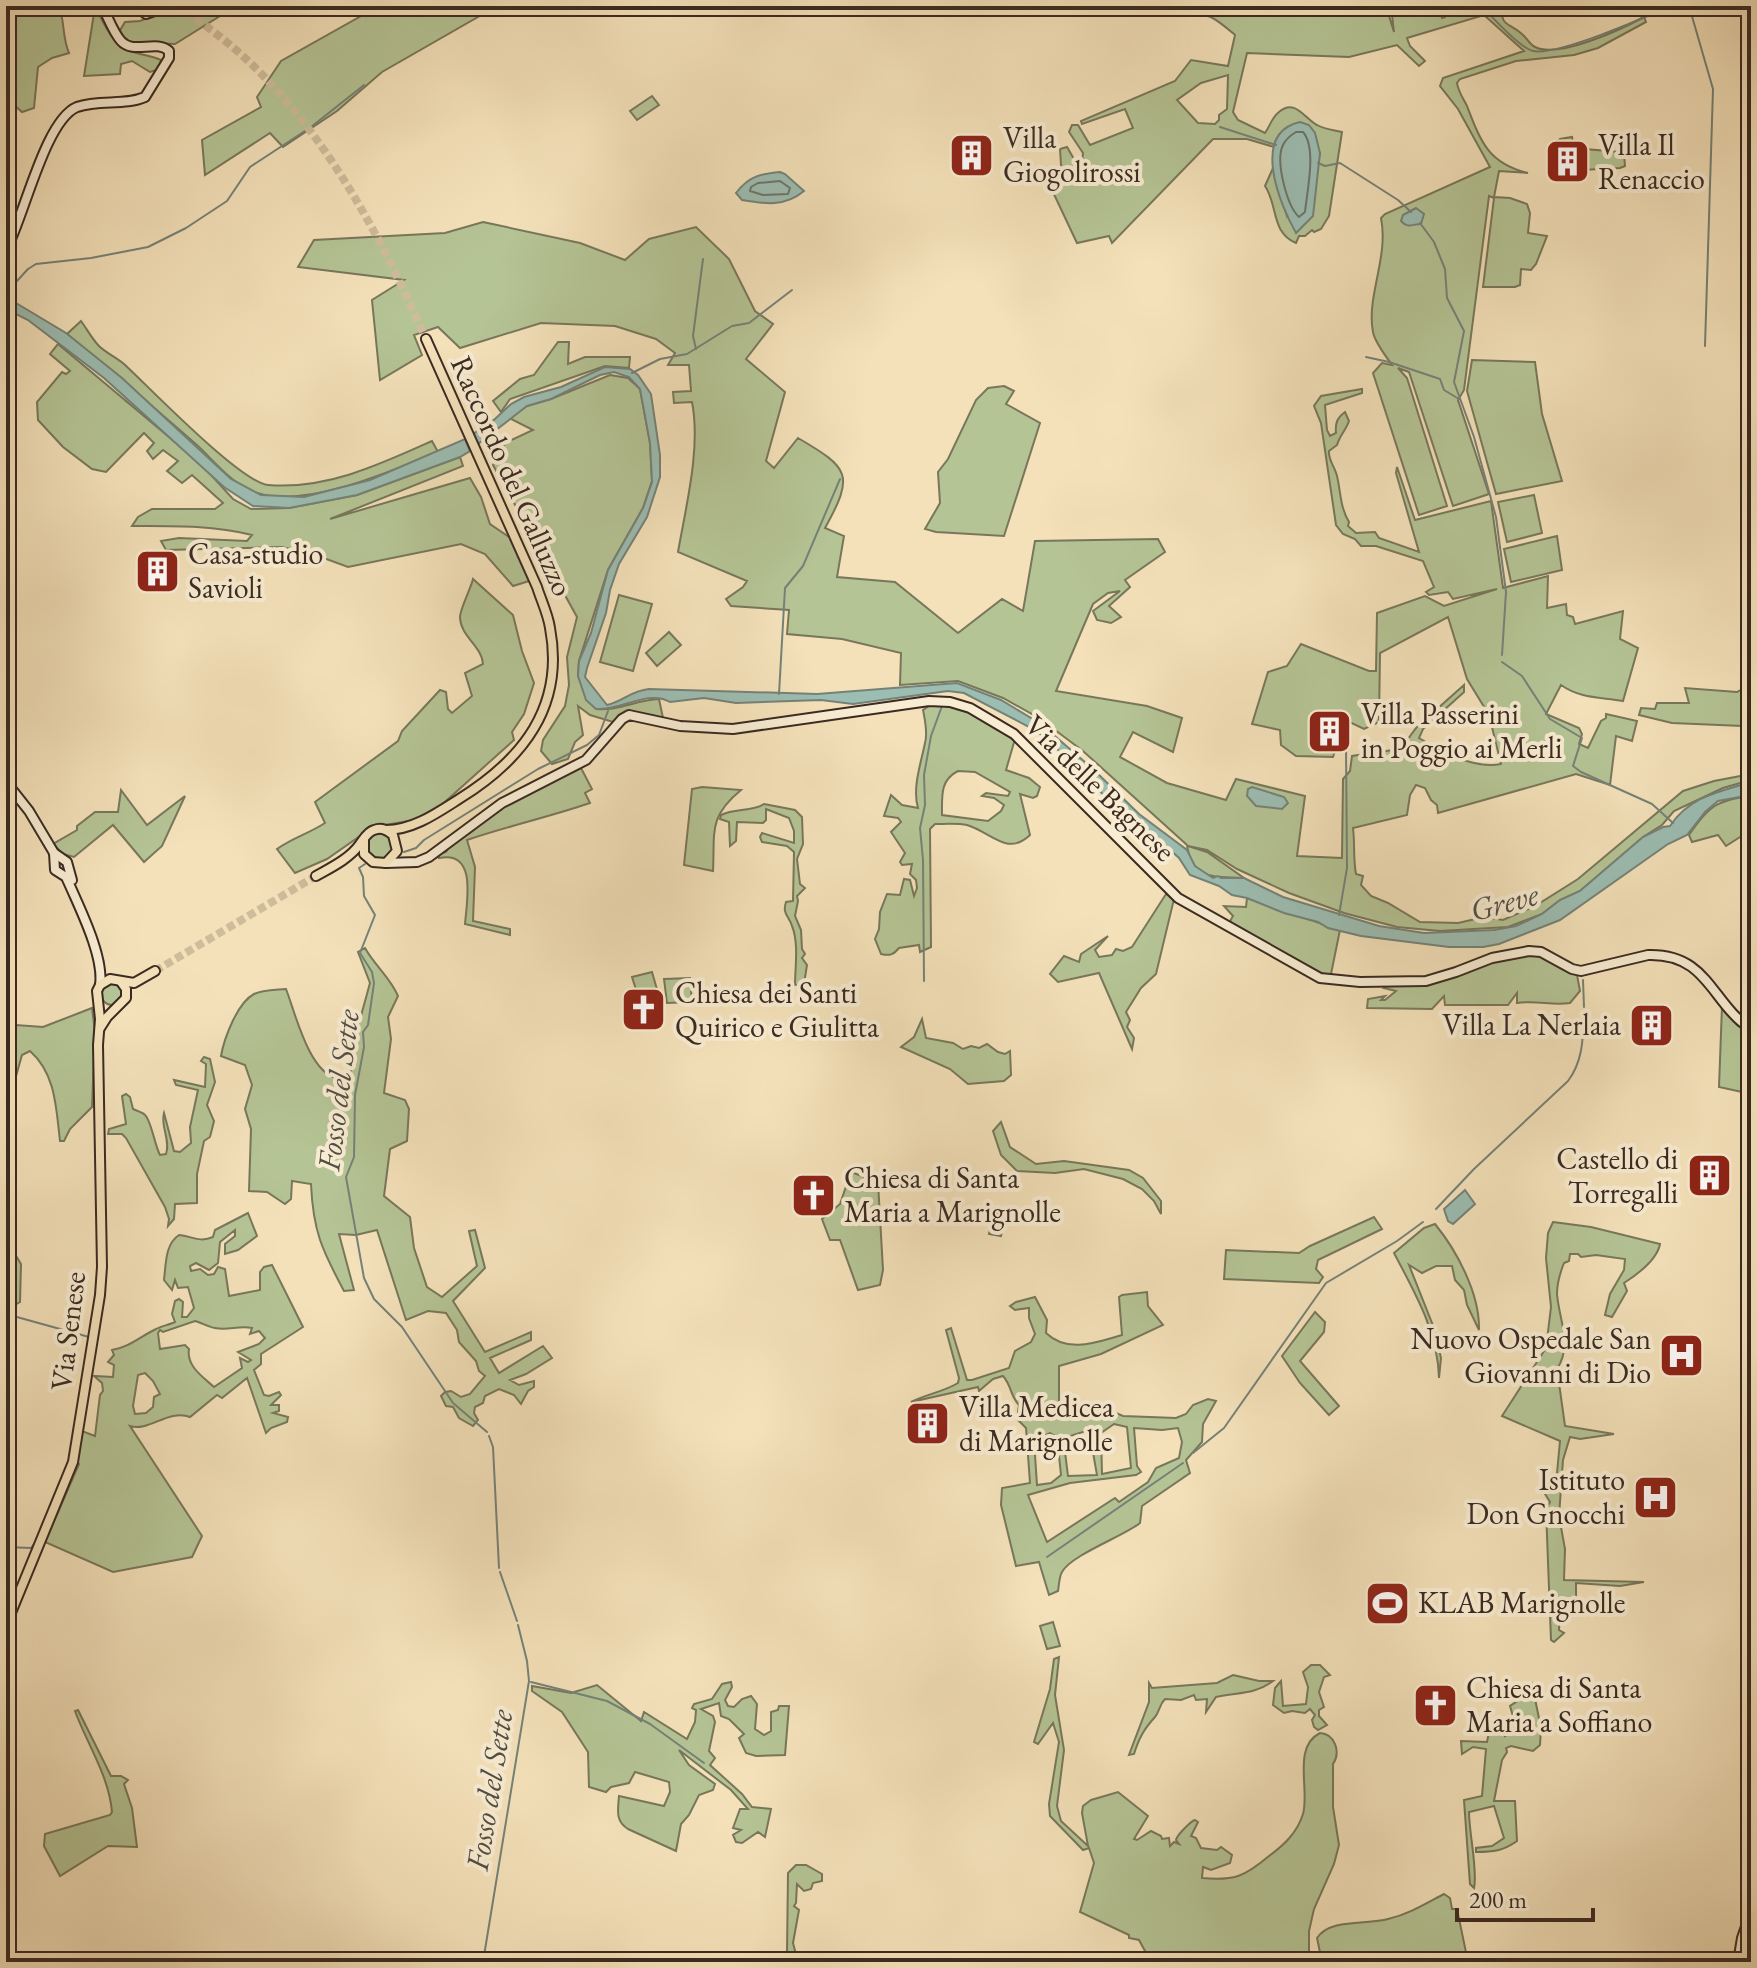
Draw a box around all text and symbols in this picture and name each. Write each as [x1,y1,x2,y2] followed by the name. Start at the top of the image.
[1003,118,1141,191] place label: Villa Giogolirossi
[1598,125,1705,198] place label: Villa Il Renaccio
[948,131,996,179] building icon: Villa Giogolirossi
[1543,138,1591,186] building icon: Villa Il Renaccio
[442,350,583,602] street label: Raccordo del Galluzzo
[188,534,323,607] place label: Casa-studio Savioli
[133,547,181,595] building icon: Casa-studio Savioli
[1361,694,1562,767] place label: Villa Passerini in Poggio ai Merli
[1017,706,1184,870] street label: Via delle Bagnese
[1306,707,1354,755] building icon: Villa Passerini in Poggio ai Merli
[1465,872,1544,931] water label: Greve
[675,973,879,1046] place label: Chiesa dei Santi Quirico e Giulitta
[620,986,668,1034] church icon: Chiesa dei Santi Quirico e Giulitta
[1628,1001,1676,1049] building icon: Villa La Nerlaia
[1442,1005,1621,1044] place label: Villa La Nerlaia
[307,1006,369,1174] water label: Fosso del Sette
[1556,1139,1678,1212] place label: Castello di Torregalli
[1685,1152,1733,1200] building icon: Castello di Torregalli
[844,1158,1061,1231] place label: Chiesa di Santa Maria a Marignolle
[789,1171,837,1219] church icon: Chiesa di Santa Maria a Marignolle
[41,1269,94,1393] street label: Via Senese
[1410,1319,1651,1392] place label: Nuovo Ospedale San Giovanni di Dio
[1658,1332,1706,1380] hospital icon: Nuovo Ospedale San Giovanni di Dio
[959,1387,1114,1460] place label: Villa Medicea di Marignolle
[904,1400,952,1448] building icon: Villa Medicea di Marignolle
[1467,1460,1625,1533] place label: Istituto Don Gnocchi
[1632,1473,1680,1521] hospital icon: Istituto Don Gnocchi
[1363,1579,1411,1627] sports icon: KLAB Marignolle
[1418,1583,1625,1622] place label: KLAB Marignolle
[1466,1668,1652,1741] place label: Chiesa di Santa Maria a Soffiano
[1411,1681,1459,1729] church icon: Chiesa di Santa Maria a Soffiano
[455,1705,523,1874] water label: Fosso del Sette
[1457,1872,1593,1922] scale bar
[1469,1884,1527,1915] text: 200 m

